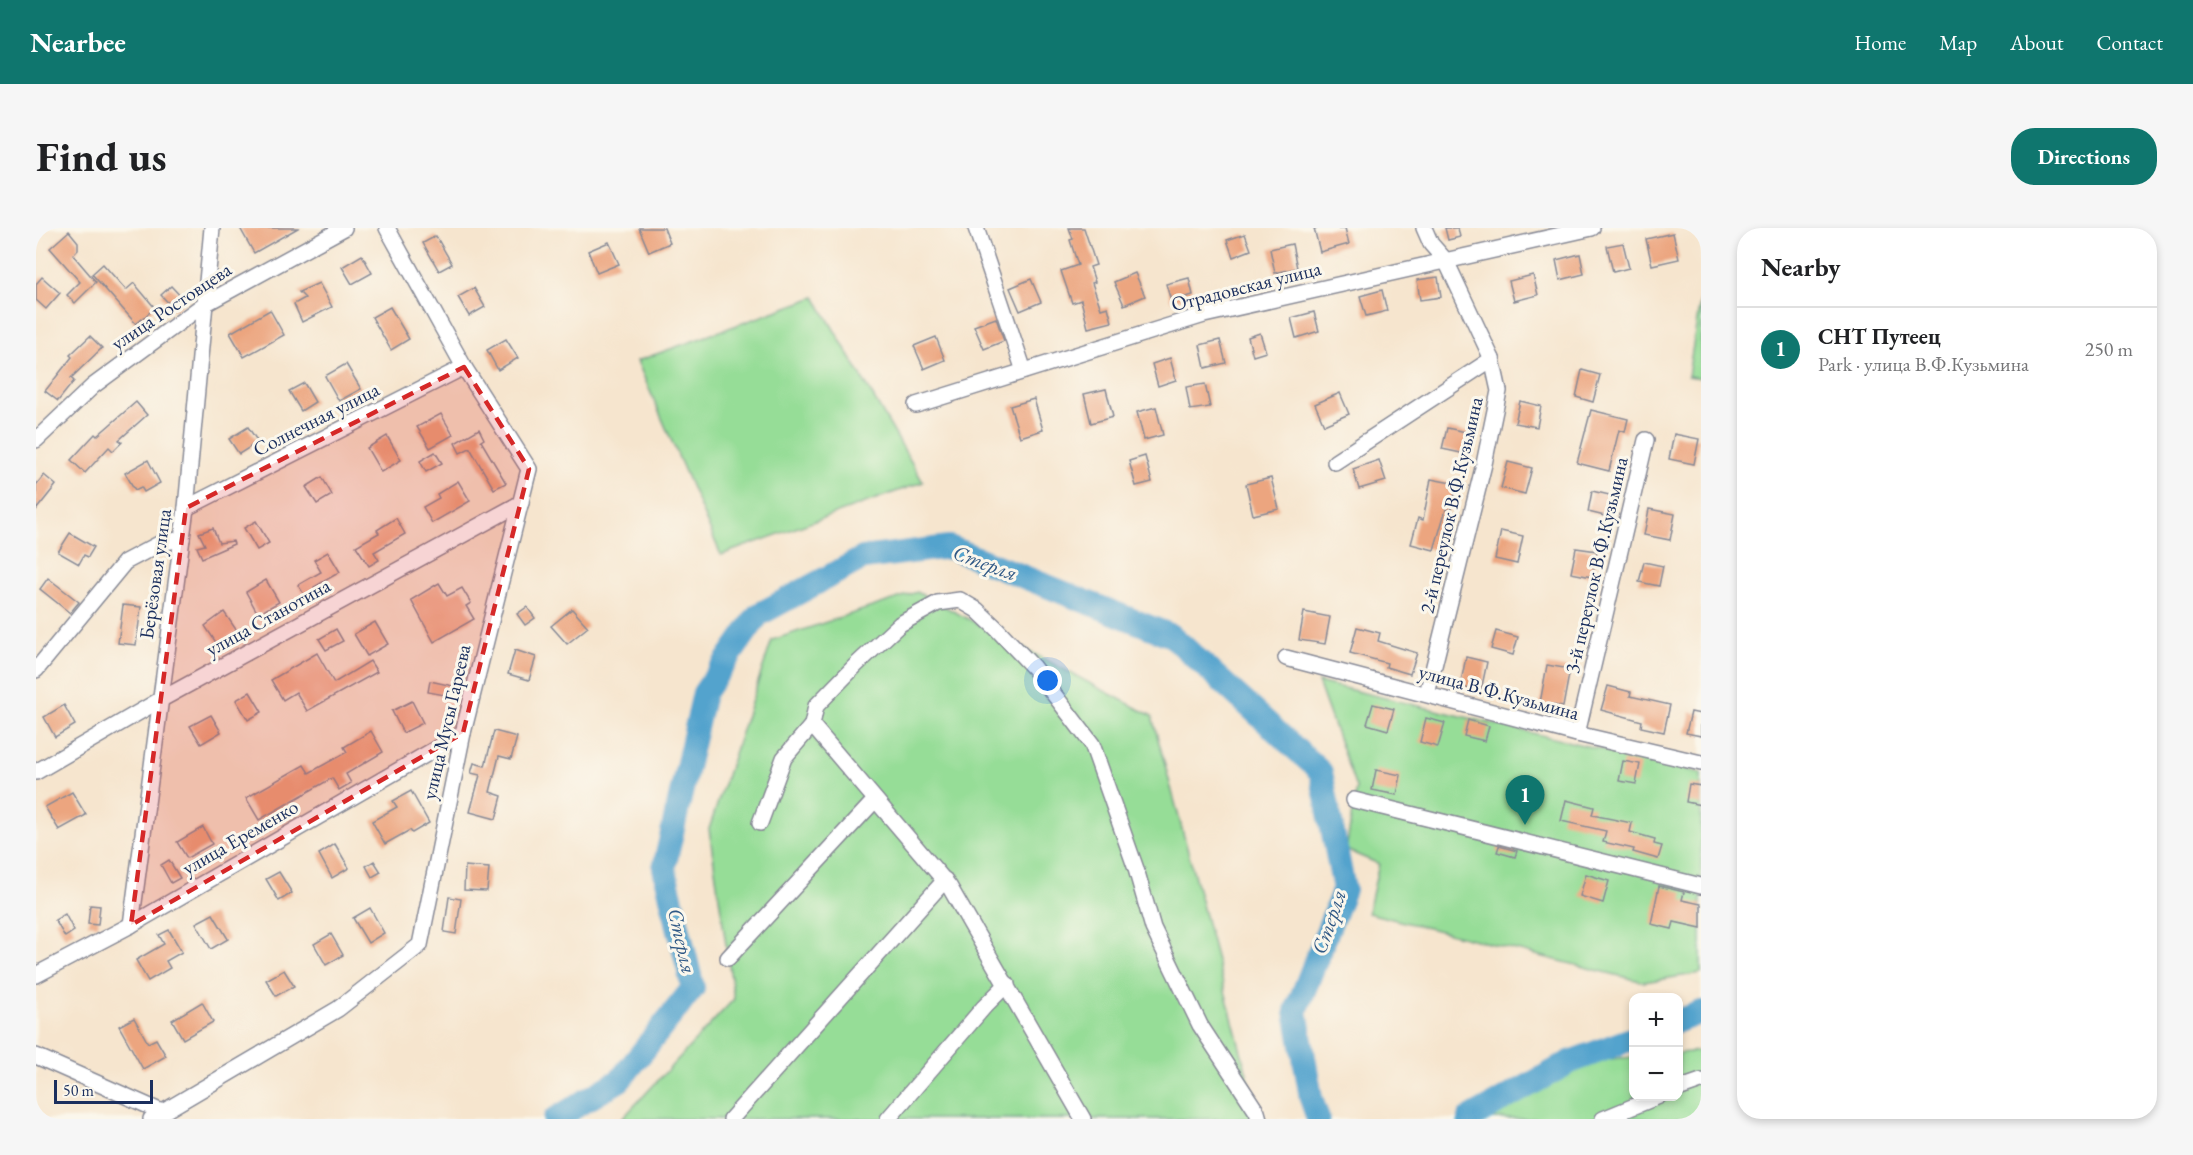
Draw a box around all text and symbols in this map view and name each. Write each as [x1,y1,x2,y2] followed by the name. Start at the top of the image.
[30,24,126,60] text: Nearbee
[1854,29,1906,56] text: Home
[1939,29,1977,56] text: Map
[2010,29,2063,56] text: About
[2096,29,2163,56] text: Contact
[2011,128,2157,185] button: Directions
[36,129,167,184] text: Find us
[1761,250,1841,284] text: Nearby
[1168,255,1324,317] street label: Отрадовская улица
[106,256,236,356] street label: улица Ростовцева
[1818,322,1941,351] text: СНТ Путеец
[1775,336,1786,362] text: 1
[2085,336,2133,362] text: 250 m
[1818,351,2029,377] text: Park · улица В.Ф.Кузьмина
[248,376,384,462] street label: Солнечная улица
[1413,394,1489,616] street label: 2-й переулок В.Ф.Кузьмина
[1558,454,1634,676] street label: 3-й переулок В.Ф.Кузьмина
[133,507,177,641] street label: Берёзовая улица
[949,539,1021,587] water label: Стерля
[201,572,335,662] street label: улица Станотина
[415,642,477,802] street label: улица Мусы Гареева
[1416,658,1582,726] street label: улица В.Ф.Кузьмина
[1033,666,1062,695] your location
[1506,776,1544,825] pin: 1
[177,793,303,881] street label: улица Еременко
[1305,886,1352,958] water label: Стерля
[662,906,703,976] water label: Стерля
[1629,993,1683,1101] map controls
[1629,993,1683,1047] button: +
[1629,1047,1683,1101] button: −
[54,1077,153,1104] scale bar
[63,1080,94,1101] text: 50 m

